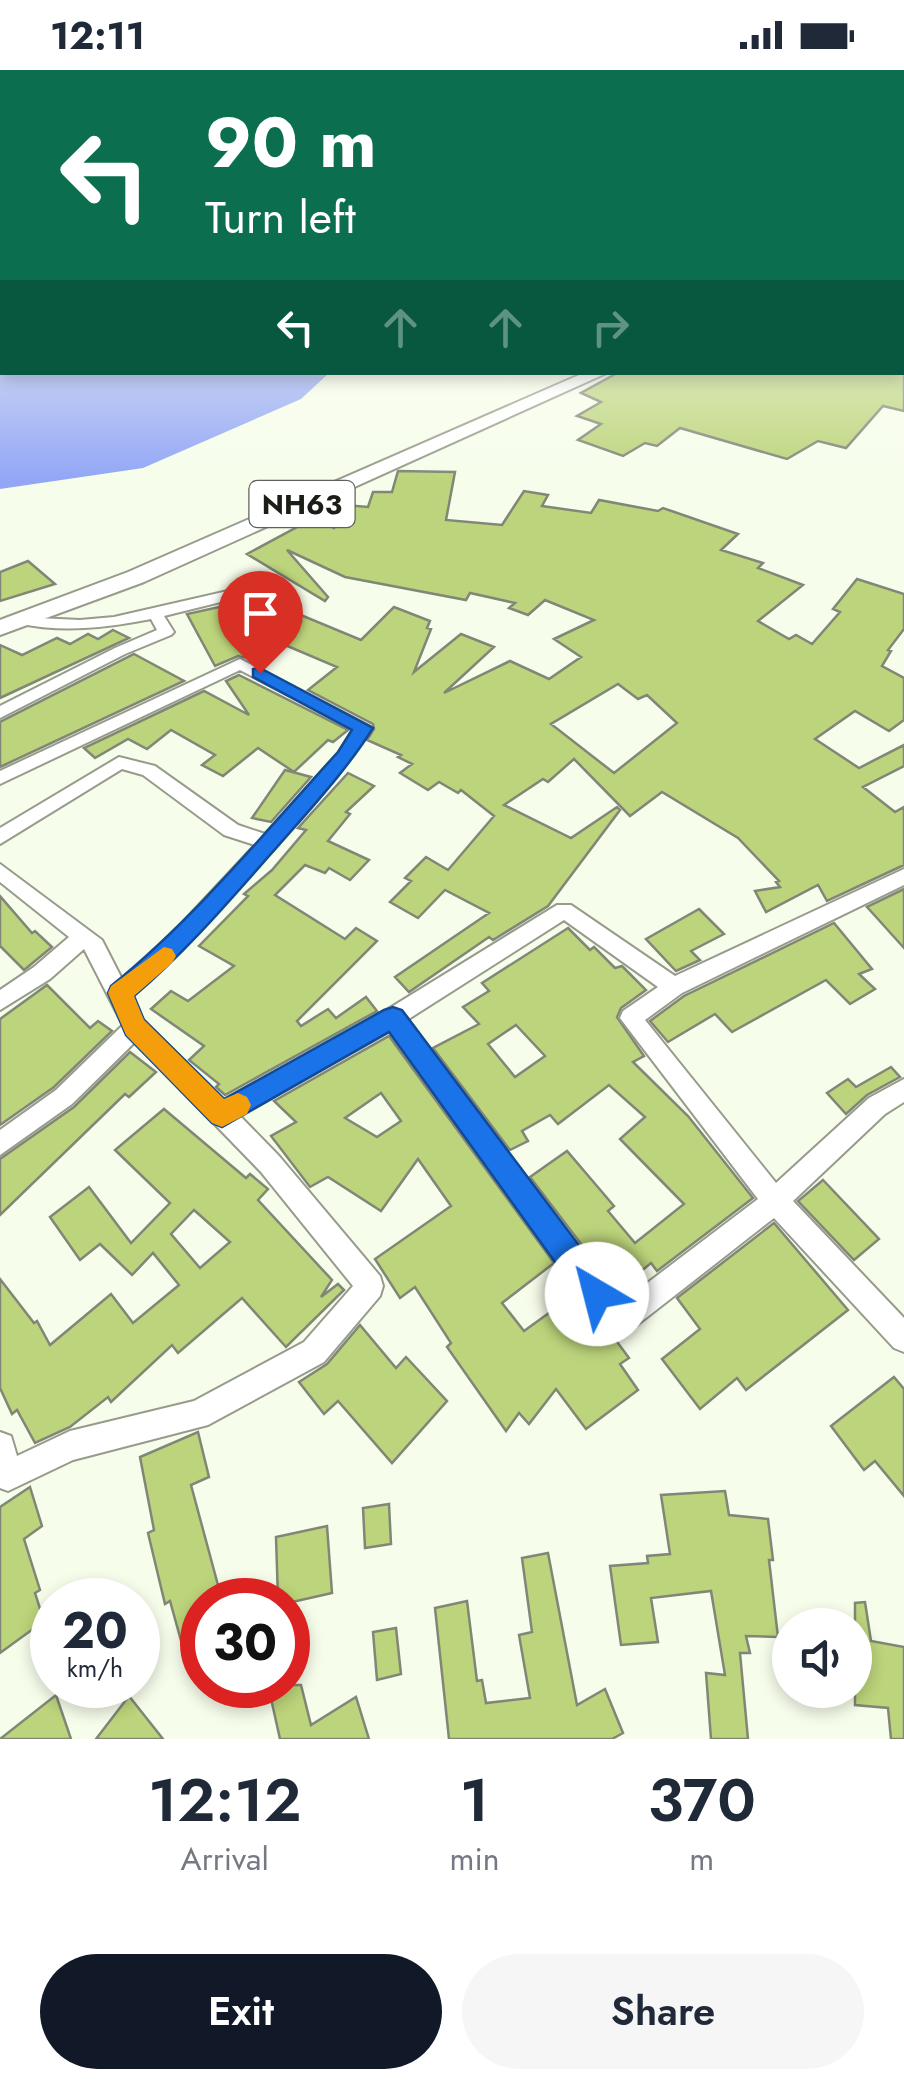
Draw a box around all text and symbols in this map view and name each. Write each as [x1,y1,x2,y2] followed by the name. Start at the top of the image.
[50,8,145,63] text: 12:11
[205,92,377,193] text: 90 m
[40,110,170,240] icon: left
[205,185,356,250] text: Turn left
[268,300,323,355] icon: left
[373,300,428,355] icon: ahead
[478,300,533,355] icon: ahead
[583,300,638,355] icon: right
[250,481,354,527] road number: NH63
[218,571,303,674] pin
[233,586,288,641] icon: arrive
[545,1242,649,1346] position arrow
[180,1578,310,1708] speed limit sign: 30
[62,1594,128,1667] text: 20
[772,1608,872,1708] map controls
[772,1608,872,1708] button: sound
[67,1650,123,1686] text: km/h
[148,1757,301,1844] text: 12:12
[460,1757,489,1844] text: 1
[648,1757,756,1844] text: 370
[181,1836,269,1882] text: Arrival
[449,1836,500,1882] text: min
[689,1836,714,1882] text: m
[40,1954,442,2069] button: Exit
[462,1954,864,2069] button: Share

